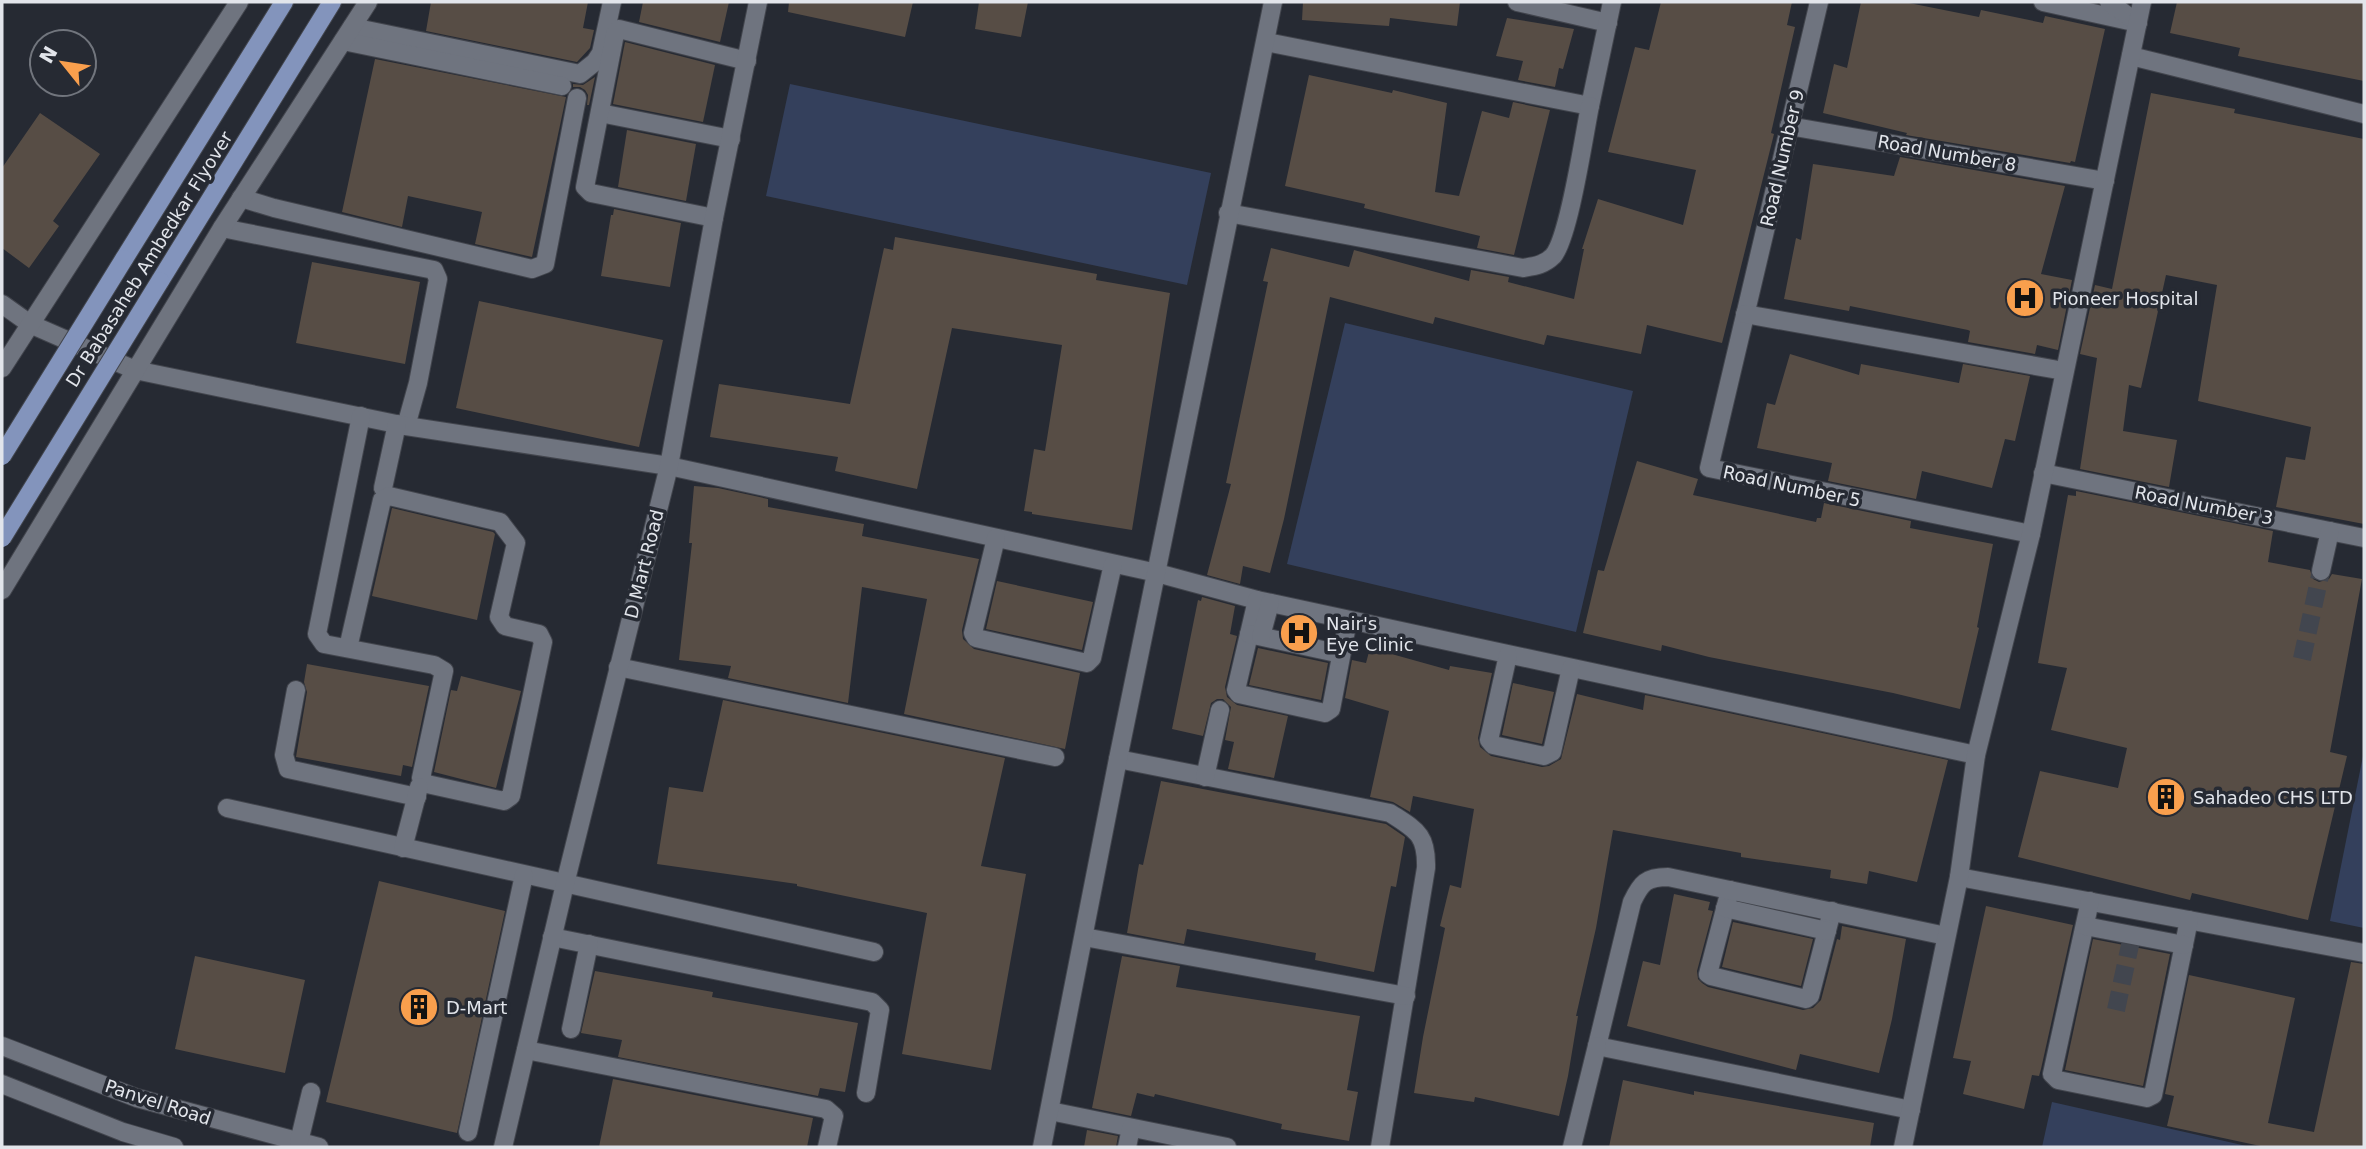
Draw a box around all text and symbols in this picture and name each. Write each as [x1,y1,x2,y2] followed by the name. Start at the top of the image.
[28,28,98,98] north arrow
[35,42,62,67] text: N
[1756,87,1808,229] street label: Road Number 9
[61,127,237,391] street label: Dr Babasaheb Ambedkar Flyover
[1876,130,2018,176] street label: Road Number 8
[2004,277,2046,319] hospital icon: Pioneer Hospital
[2052,288,2199,309] place label: Pioneer Hospital
[1721,461,1863,511] street label: Road Number 5
[2133,481,2275,529] street label: Road Number 3
[620,507,668,621] street label: D Mart Road
[1278,612,1320,654] hospital icon: Nair's Eye Clinic
[1326,613,1414,655] place label: Nair's Eye Clinic
[2145,776,2187,818] building icon: Sahadeo CHS LTD
[2193,787,2353,808] place label: Sahadeo CHS LTD
[398,986,440,1028] building icon: D-Mart
[446,997,507,1018] place label: D-Mart
[102,1075,214,1129] street label: Panvel Road

